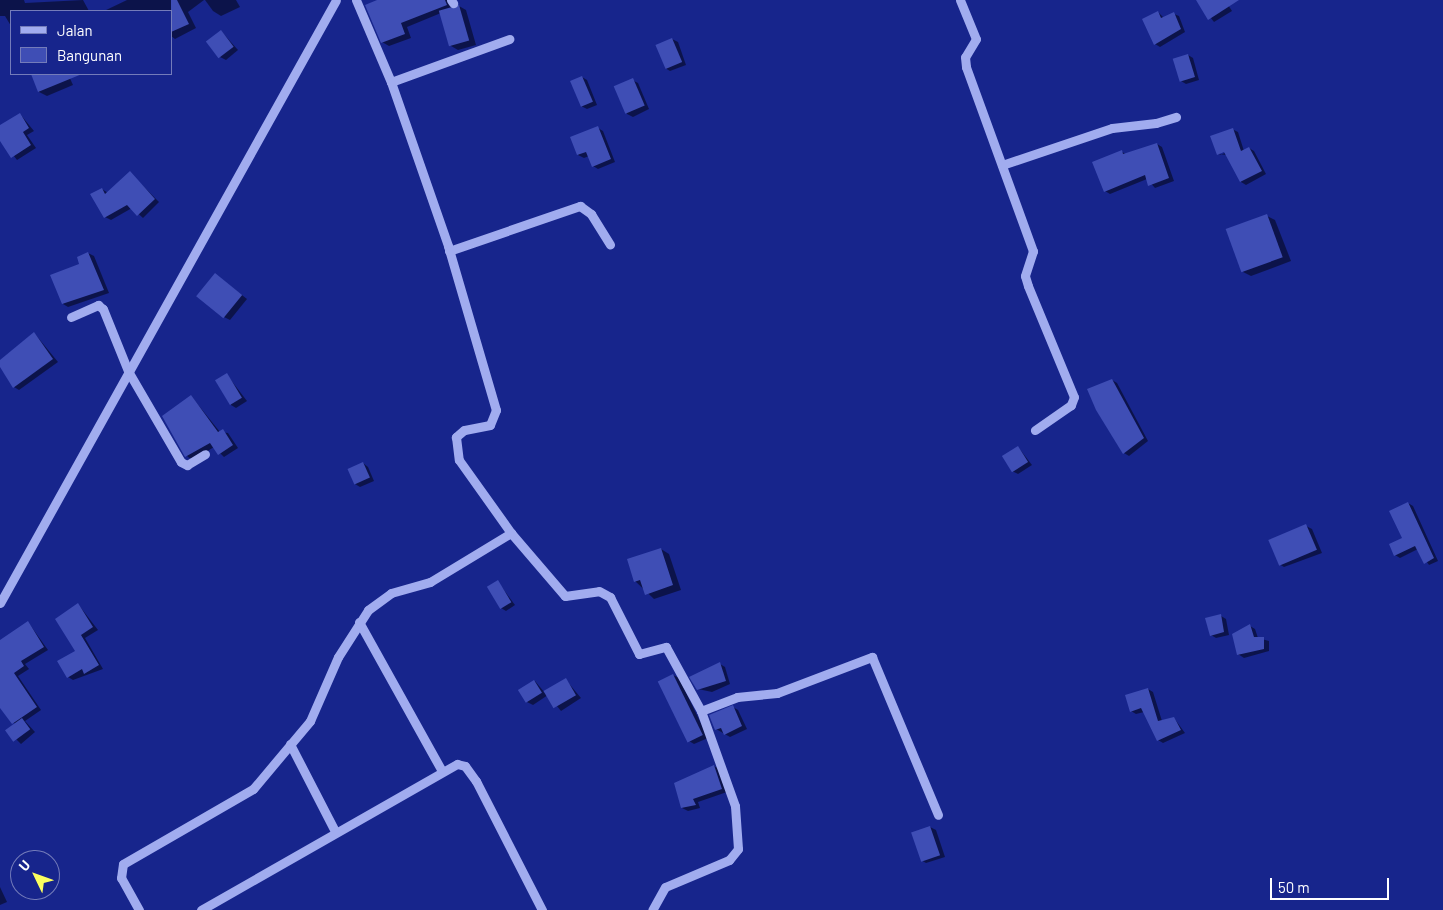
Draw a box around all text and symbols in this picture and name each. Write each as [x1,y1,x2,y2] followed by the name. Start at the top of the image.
[10,10,172,75] legend
[57,21,93,39] text: Jalan
[57,46,122,64] text: Bangunan
[10,850,60,900] north arrow
[15,856,33,874] text: U
[1273,868,1392,900] scale bar
[1278,878,1310,896] text: 50 m

